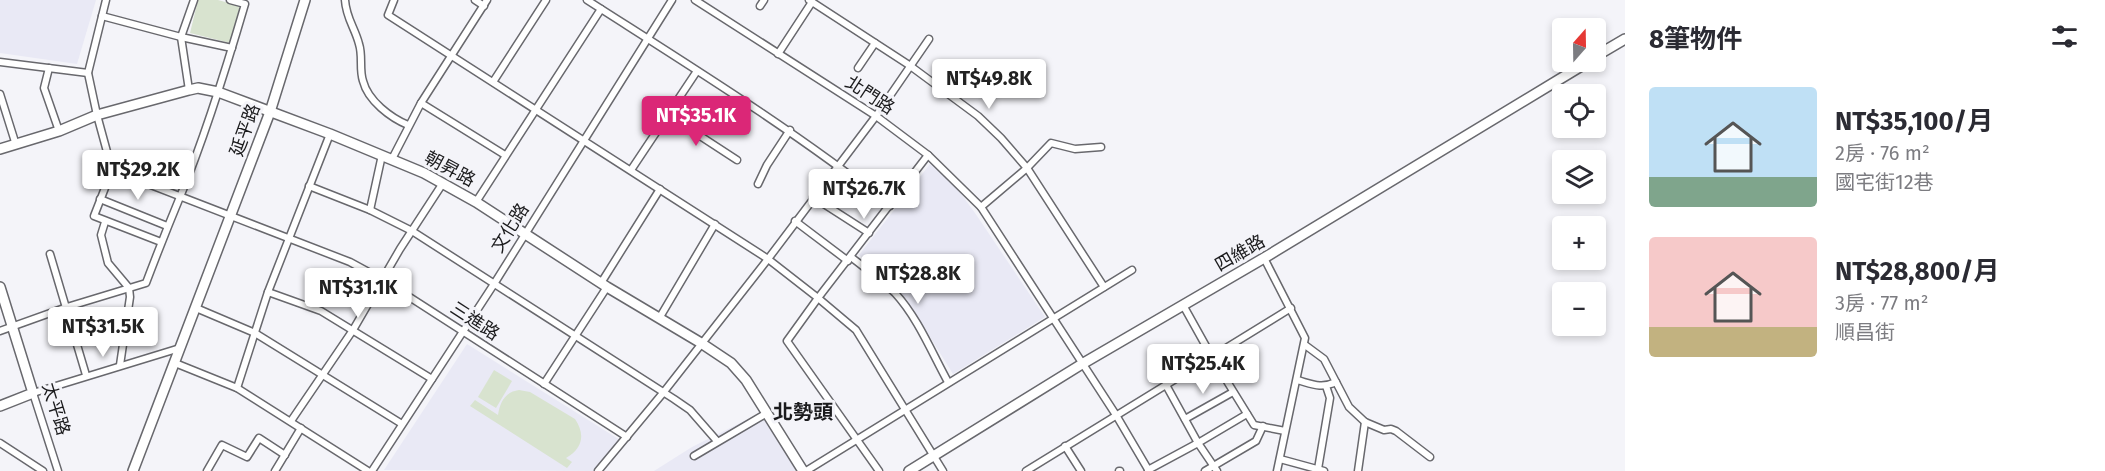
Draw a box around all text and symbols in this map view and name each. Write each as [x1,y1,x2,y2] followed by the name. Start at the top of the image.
[1552,18,1606,72] north arrow
[1552,18,1606,336] map controls
[2048,20,2081,53] icon: filters
[1649,24,1742,55] text: 8筆物件
[927,59,1051,110] pin: NT$49.8K
[946,66,1032,90] text: NT$49.8K
[841,71,899,119] street label: 北門路
[1552,84,1606,138] button: locate
[634,96,758,147] pin: NT$35.1K
[225,101,265,159] street label: 延平路
[656,103,736,127] text: NT$35.1K
[1835,106,1993,137] text: NT$35,100/月
[1697,111,1769,183] icon: home
[1835,141,1930,165] text: 2房 · 76 m²
[421,147,479,191] street label: 朝昇路
[76,150,200,201] pin: NT$29.2K
[1552,150,1606,204] button: layers
[96,157,180,181] text: NT$29.2K
[802,169,926,220] pin: NT$26.7K
[1835,170,1934,194] text: 國宅街12巷
[823,176,905,200] text: NT$26.7K
[486,199,534,257] street label: 文化路
[1552,216,1606,270] button: +
[1211,230,1269,276] street label: 四維路
[856,254,980,305] pin: NT$28.8K
[1835,256,2000,287] text: NT$28,800/月
[875,261,961,285] text: NT$28.8K
[1697,261,1769,333] icon: home
[296,268,420,319] pin: NT$31.1K
[319,275,397,299] text: NT$31.1K
[1552,282,1606,336] button: −
[1835,291,1928,315] text: 3房 · 77 m²
[446,297,504,345] street label: 三進路
[41,307,165,358] pin: NT$31.5K
[62,314,144,338] text: NT$31.5K
[1835,320,1895,344] text: 順昌街
[1141,344,1265,395] pin: NT$25.4K
[1161,351,1245,375] text: NT$25.4K
[38,380,74,438] street label: 太平路
[773,400,833,424] district label: 北勢頭

